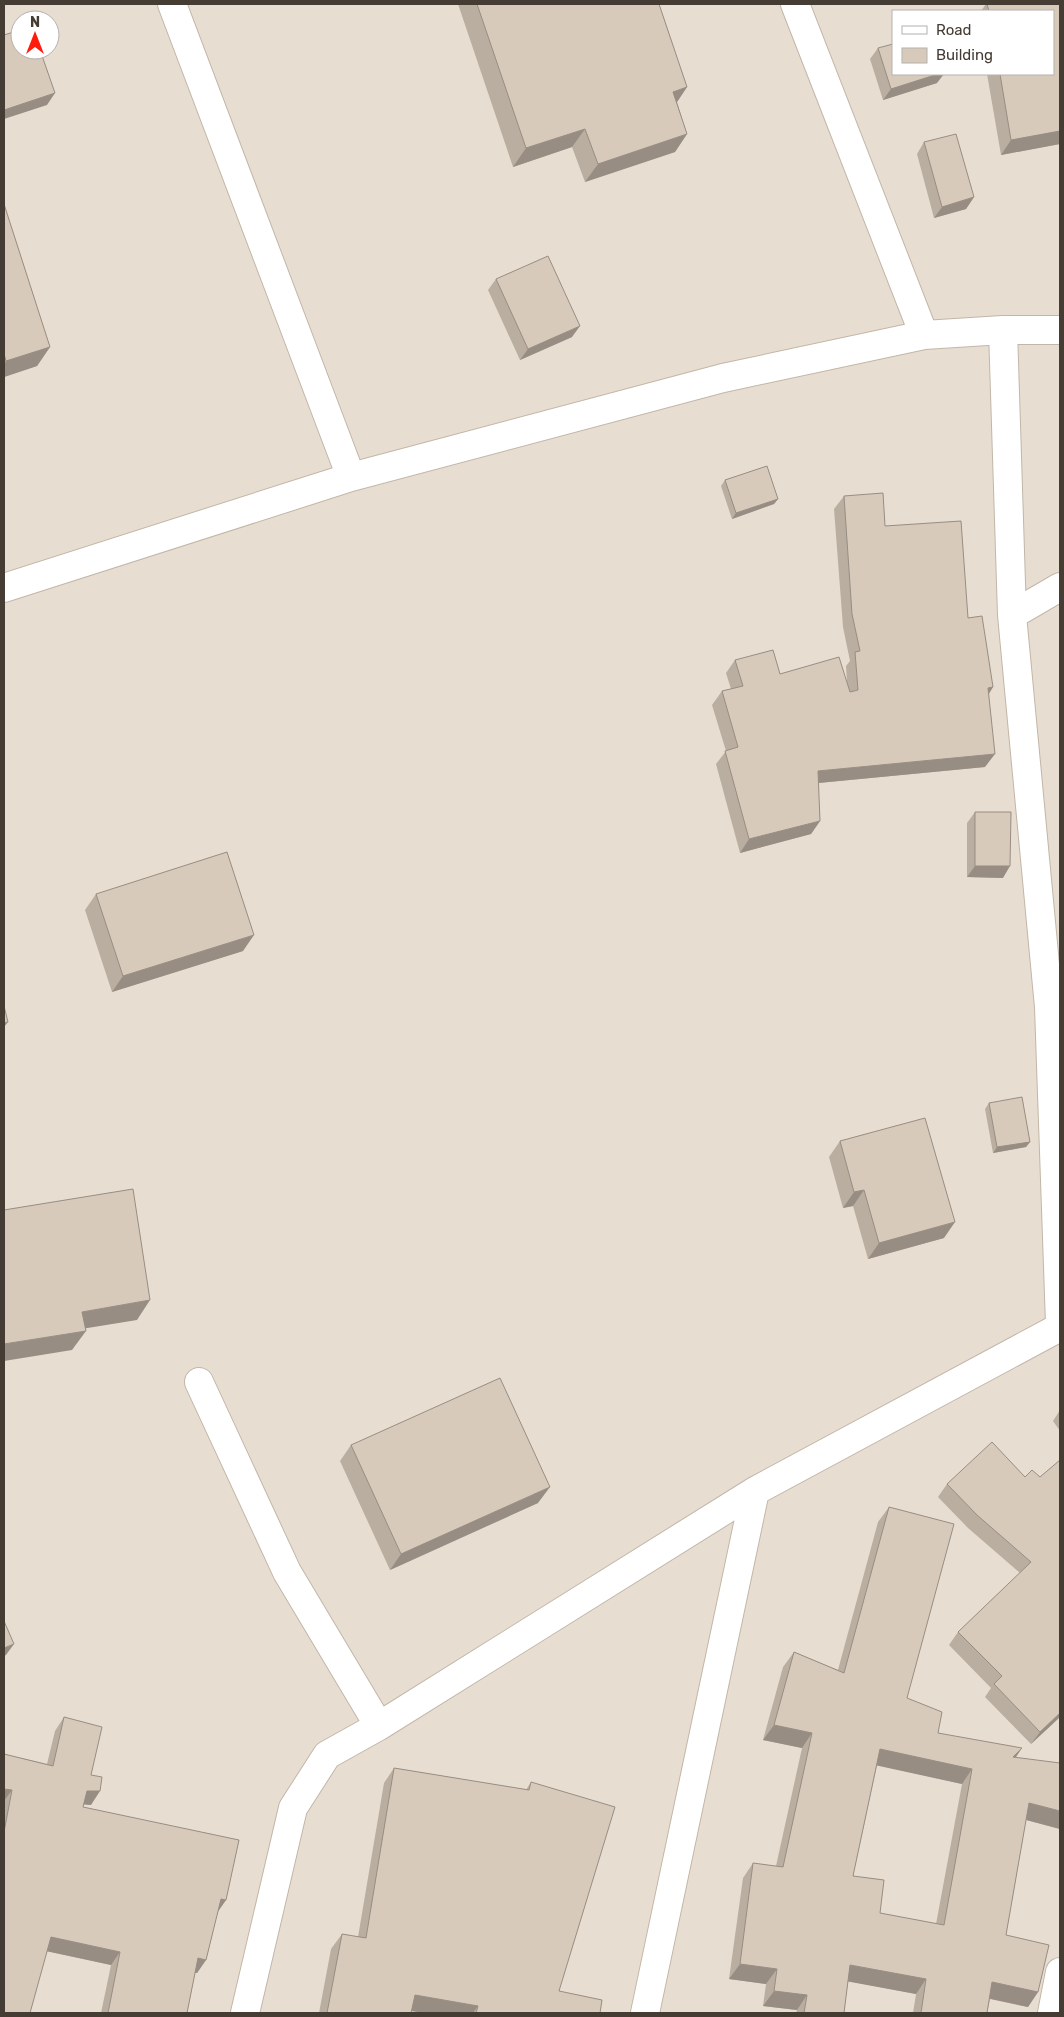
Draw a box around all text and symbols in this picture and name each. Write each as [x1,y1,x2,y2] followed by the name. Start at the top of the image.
[10,10,60,60] north arrow
[892,10,1054,75] legend
[30,14,40,31] text: N
[936,21,972,39] text: Road
[936,46,993,64] text: Building

